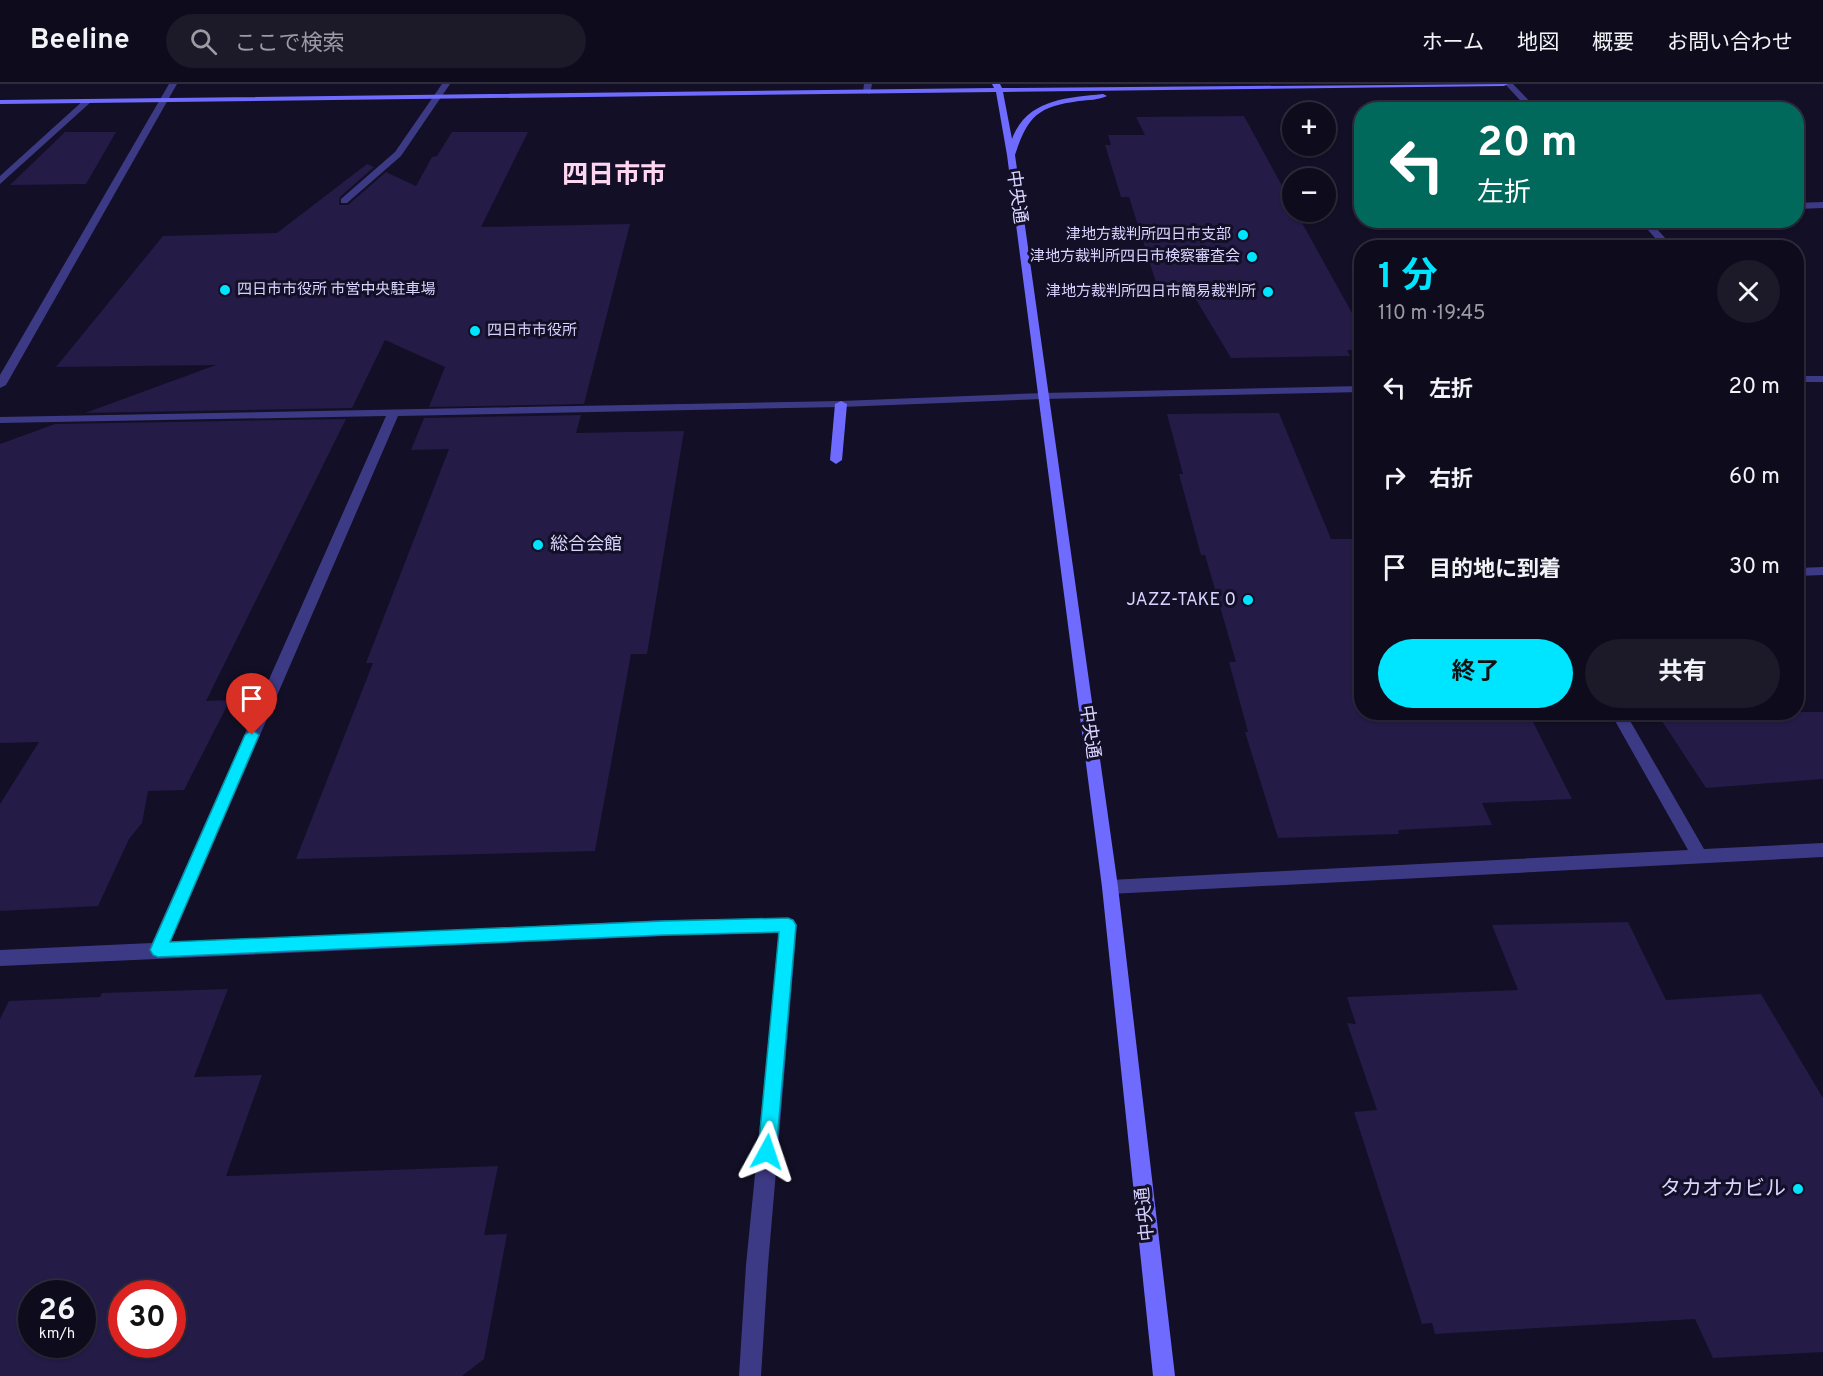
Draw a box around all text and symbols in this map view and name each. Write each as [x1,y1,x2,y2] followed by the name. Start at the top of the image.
[166,14,586,68] search box
[30,23,130,59] text: Beeline
[187,25,220,58] icon: search
[1422,30,1484,57] text: ホーム
[1517,30,1559,57] text: 地図
[1592,30,1634,57] text: 概要
[1667,30,1793,57] text: お問い合わせ
[235,31,345,58] text: ここで検索
[1282,102,1336,222] map controls
[1282,102,1336,156] button: +
[1477,118,1578,171] text: 20 m
[1378,126,1456,204] icon: left
[562,160,666,193] district label: 四日市市
[1282,168,1336,222] button: −
[1001,169,1031,225] street label: 中央通
[1477,177,1531,211] text: 左折
[1066,226,1231,245] place label: 津地方裁判所四日市支部
[1236,228,1250,242] marker: 津地方裁判所四日市支部
[1030,248,1240,267] place label: 津地方裁判所四日市検察審査会
[1245,250,1259,264] marker: 津地方裁判所四日市検察審査会
[1378,255,1437,301] text: 1 分
[1717,260,1780,323] button: close
[237,281,436,300] place label: 四日市市役所 市営中央駐車場
[218,283,232,297] marker: 四日市市役所 市営中央駐車場
[1046,283,1256,302] place label: 津地方裁判所四日市簡易裁判所
[1261,285,1275,299] marker: 津地方裁判所四日市簡易裁判所
[1378,301,1486,327] text: 110 m · 19:45
[487,322,577,341] place label: 四日市市役所
[468,324,482,338] marker: 四日市市役所
[1378,371,1411,404] icon: left
[1729,374,1780,401] text: 20 m
[1429,377,1473,404] text: 左折
[1378,461,1411,494] icon: right
[1729,464,1780,491] text: 60 m
[1429,467,1473,494] text: 右折
[550,534,622,557] place label: 総合会館
[531,538,545,552] marker: 総合会館
[1378,551,1411,584] icon: arrive
[1729,554,1780,581] text: 30 m
[1429,557,1561,584] text: 目的地に到着
[1126,589,1236,612] place label: JAZZ-TAKE 0
[1241,593,1255,607] marker: JAZZ-TAKE 0
[1378,639,1573,708] button: 終了
[1585,639,1780,708] button: 共有
[226,673,277,735] pin
[235,682,268,715] icon: arrive
[1074,704,1104,760] street label: 中央通
[735,1120,799,1184] position arrow
[1660,1176,1786,1203] place label: タカオカビル
[1791,1182,1805,1196] marker: タカオカビル
[1132,1186,1160,1242] street label: 中央通
[108,1280,186,1358] speed limit sign: 30
[39,1293,75,1330] text: 26
[39,1325,75,1344] text: km/h

